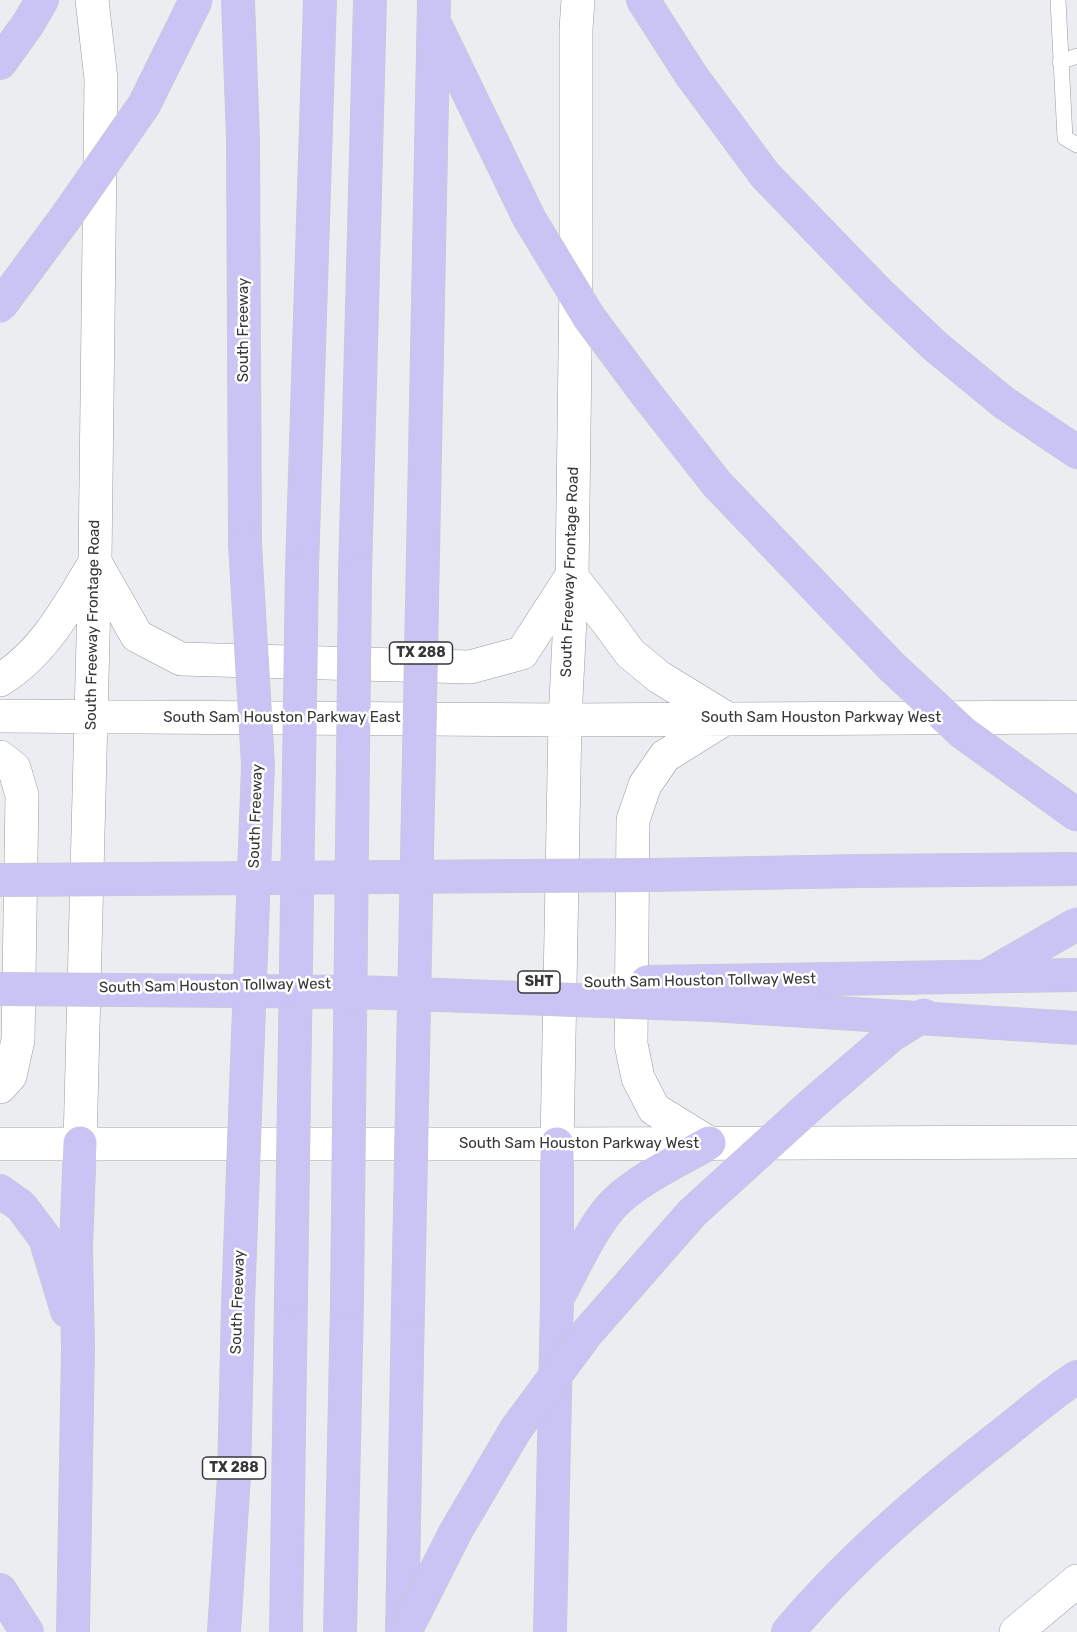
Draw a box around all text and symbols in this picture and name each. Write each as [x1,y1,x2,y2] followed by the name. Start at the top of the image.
[235,278,253,382] street label: South Freeway
[557,466,583,678] street label: South Freeway Frontage Road
[82,520,104,730] street label: South Freeway Frontage Road
[390,642,452,664] road number: TX 288
[163,709,401,727] street label: South Sam Houston Parkway East
[701,709,941,727] street label: South Sam Houston Parkway West
[245,763,267,869] street label: South Freeway
[584,970,816,992] street label: South Sam Houston Tollway West
[518,971,560,993] road number: SHT
[99,975,331,997] street label: South Sam Houston Tollway West
[459,1135,699,1153] street label: South Sam Houston Parkway West
[227,1249,249,1355] street label: South Freeway
[202,1457,266,1479] road number: TX 288

